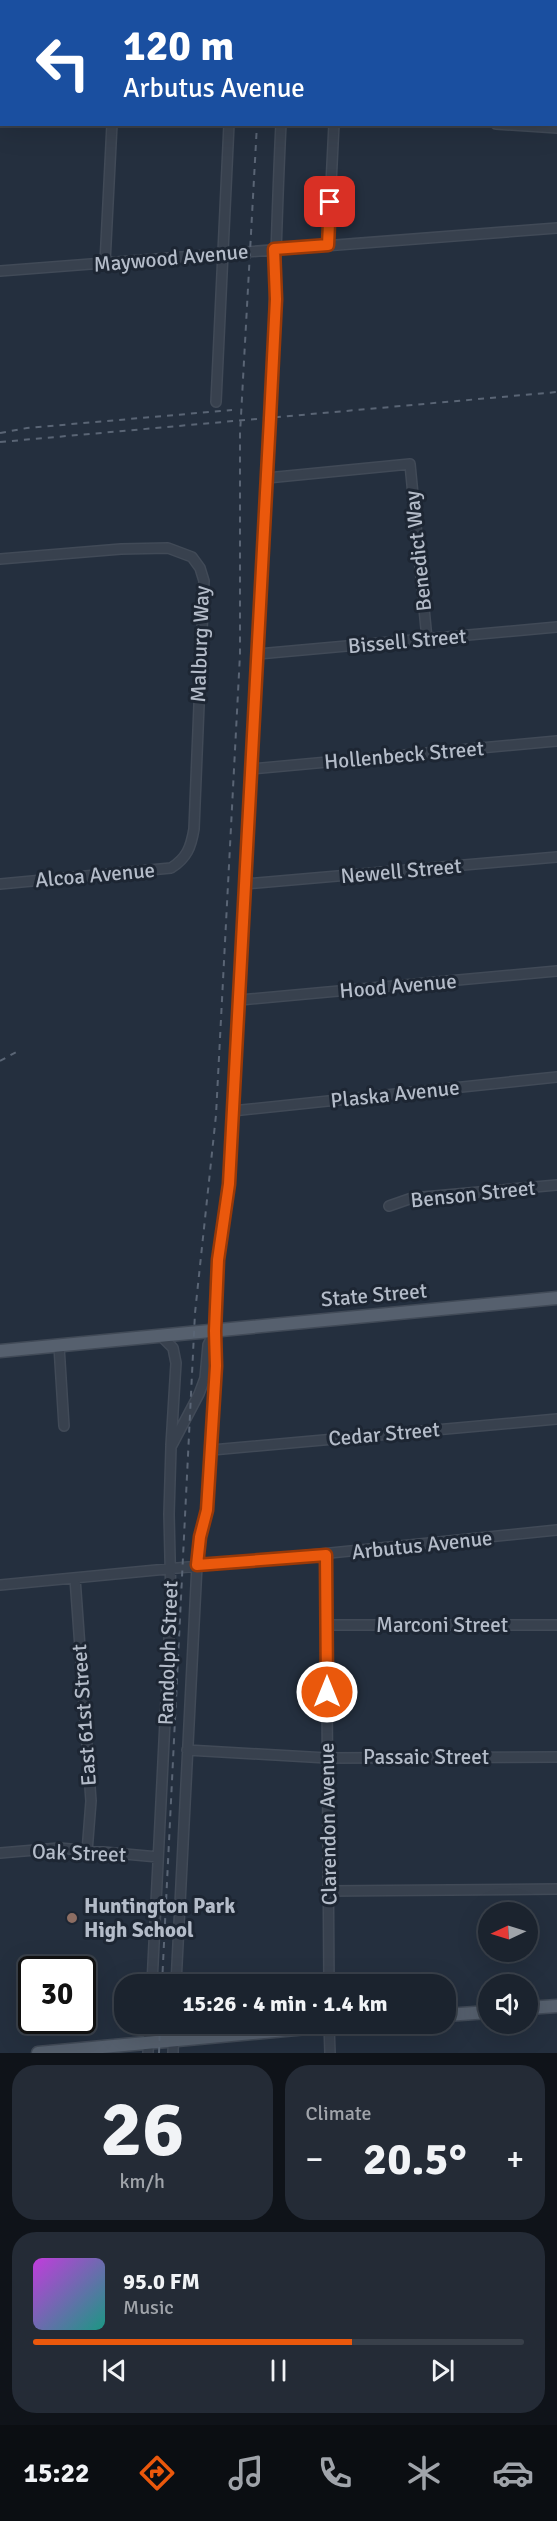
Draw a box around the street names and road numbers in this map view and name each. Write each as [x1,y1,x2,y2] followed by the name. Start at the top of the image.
[92,238,250,278] street label: Maywood Avenue
[399,489,437,613] street label: Benedict Way
[185,585,215,703] street label: Malburg Way
[347,623,467,659] street label: Bissell Street
[323,735,485,775] street label: Hollenbeck Street
[339,853,463,889] street label: Newell Street
[34,857,156,893] street label: Alcoa Avenue
[338,968,458,1004] street label: Hood Avenue
[329,1074,461,1114] street label: Plaska Avenue
[409,1175,537,1213] street label: Benson Street
[320,1277,428,1313] street label: State Street
[327,1416,441,1452] street label: Cedar Street
[350,1525,494,1565] street label: Arbutus Avenue
[152,1580,184,1726] street label: Randolph Street
[376,1612,508,1638] street label: Marconi Street
[66,1643,102,1787] street label: East 61st Street
[314,1742,342,1906] street label: Clarendon Avenue
[363,1744,489,1770] street label: Passaic Street
[32,1838,126,1868] street label: Oak Street

